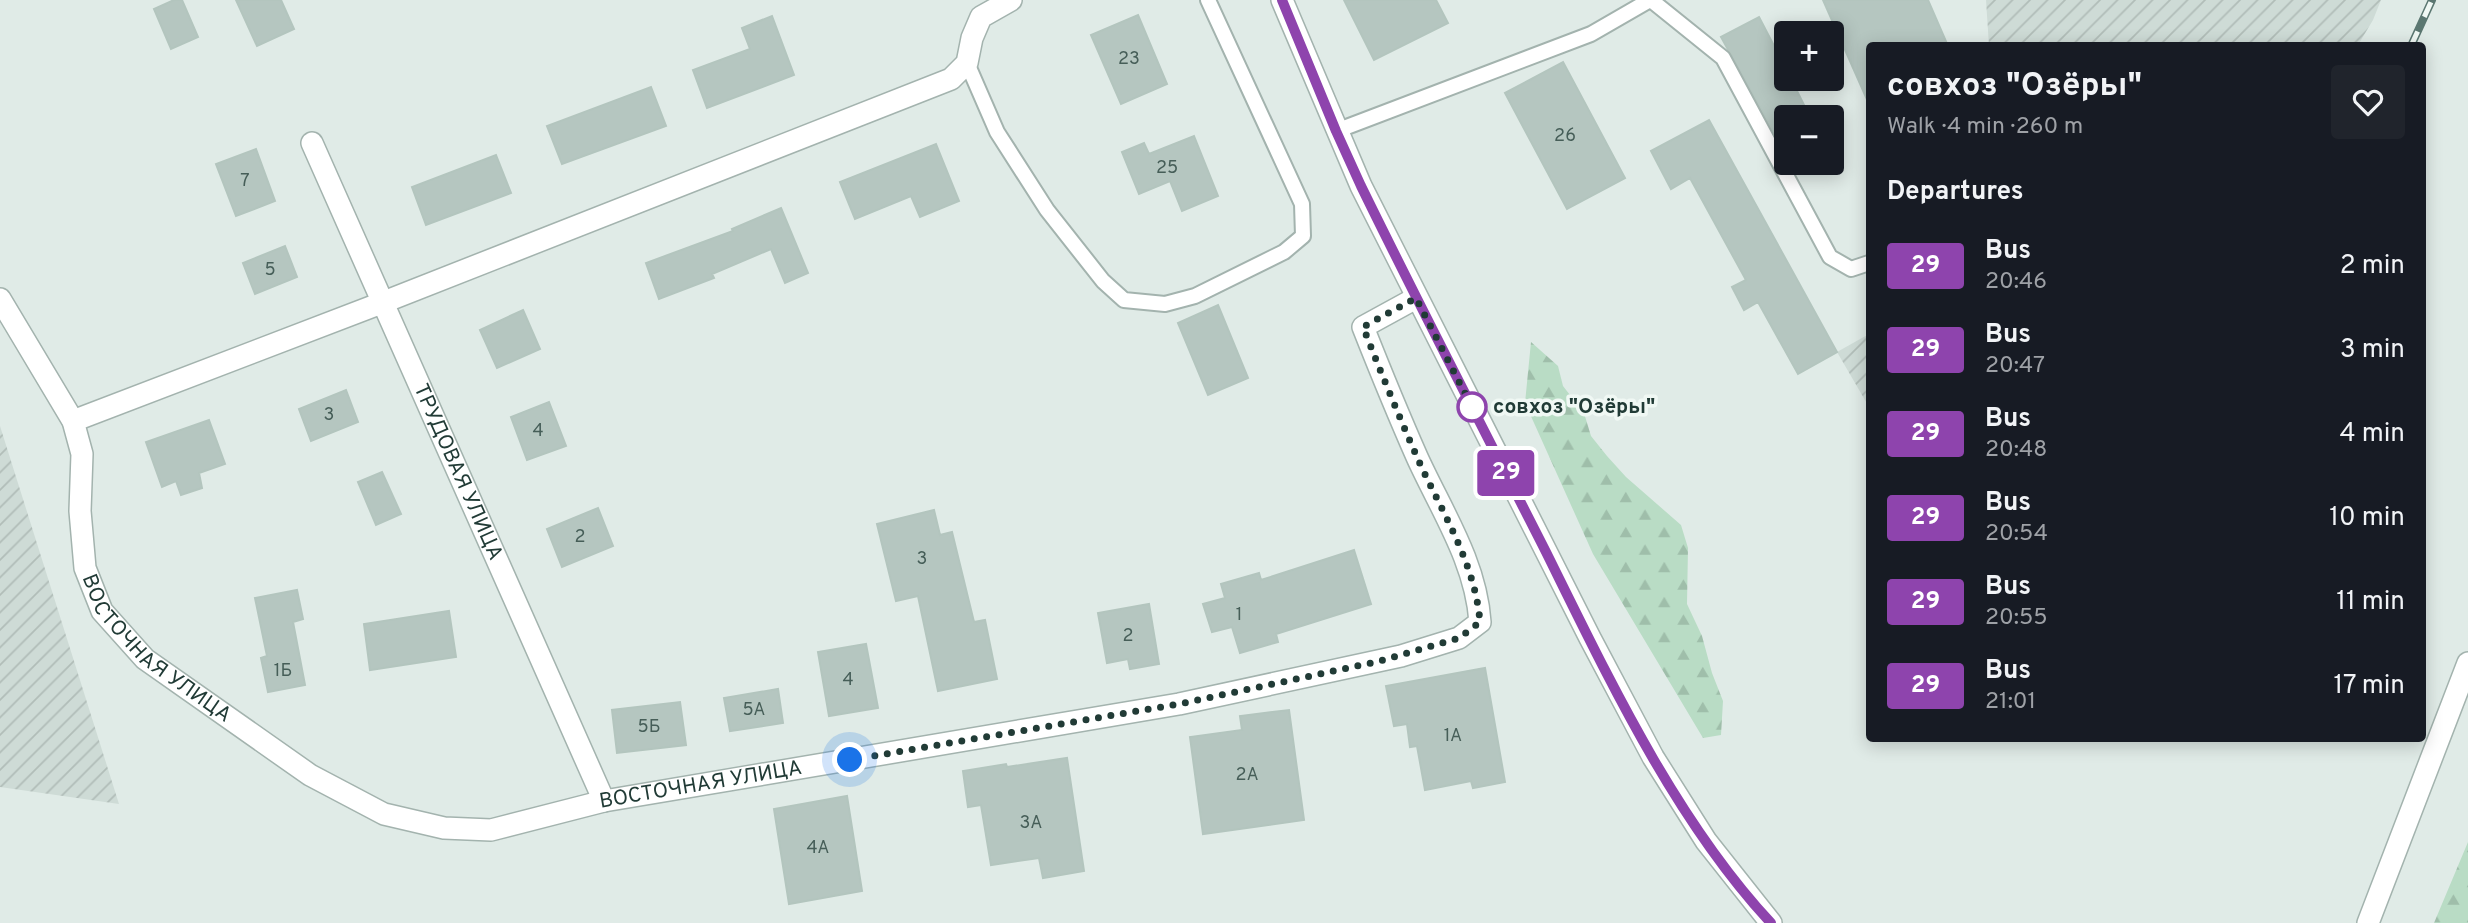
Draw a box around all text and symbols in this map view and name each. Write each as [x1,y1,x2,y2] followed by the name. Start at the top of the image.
[1774,21,1844,175] map controls
[1774,21,1844,91] button: +
[1118,48,1140,71] house number: 23
[2331,65,2405,139] button: heart
[1887,66,2142,108] text: совхоз "Озёры"
[1774,105,1844,175] button: −
[1887,113,2083,142] text: Walk · 4 min · 260 m
[1554,125,1576,148] house number: 26
[1156,157,1178,180] house number: 25
[240,170,250,193] house number: 7
[1887,176,2024,209] text: Departures
[1985,235,2031,268] text: Bus
[2340,250,2405,283] text: 2 min
[1911,251,1940,281] text: 29
[264,259,276,282] house number: 5
[1985,268,2047,297] text: 20:46
[1985,319,2031,352] text: Bus
[2340,334,2405,367] text: 3 min
[1911,335,1940,365] text: 29
[1985,352,2045,381] text: 20:47
[407,380,509,564] street label: ТРУДОВАЯ УЛИЦА
[1457,392,1487,422] marker: совхоз "Озёры"
[1493,394,1655,421] place label: совхоз "Озёры"
[1985,403,2031,436] text: Bus
[324,404,334,427] house number: 3
[2339,418,2405,451] text: 4 min
[1911,419,1940,449] text: 29
[532,420,544,443] house number: 4
[1985,436,2047,465] text: 20:48
[1474,450,1538,496] line badge: 29
[1491,458,1521,488] text: 29
[1985,487,2031,520] text: Bus
[2329,502,2405,535] text: 10 min
[1911,503,1940,533] text: 29
[1985,520,2048,549] text: 20:54
[574,526,586,549] house number: 2
[917,548,927,571] house number: 3
[75,570,237,729] street label: ВОСТОЧНАЯ УЛИЦА
[1985,571,2031,604] text: Bus
[2336,586,2405,619] text: 11 min
[1911,587,1940,617] text: 29
[1236,604,1242,627] house number: 1
[1985,604,2048,633] text: 20:55
[1122,625,1134,648] house number: 2
[1985,655,2031,688] text: Bus
[274,660,292,683] house number: 1Б
[842,669,854,692] house number: 4
[2333,670,2405,703] text: 17 min
[1911,671,1940,701] text: 29
[1985,688,2036,717] text: 21:01
[742,699,766,722] house number: 5А
[638,716,661,739] house number: 5Б
[1444,725,1462,748] house number: 1А
[832,742,867,777] your location
[597,754,804,815] street label: ВОСТОЧНАЯ УЛИЦА
[1235,764,1259,787] house number: 2А
[1020,812,1042,835] house number: 3А
[806,837,830,860] house number: 4А

